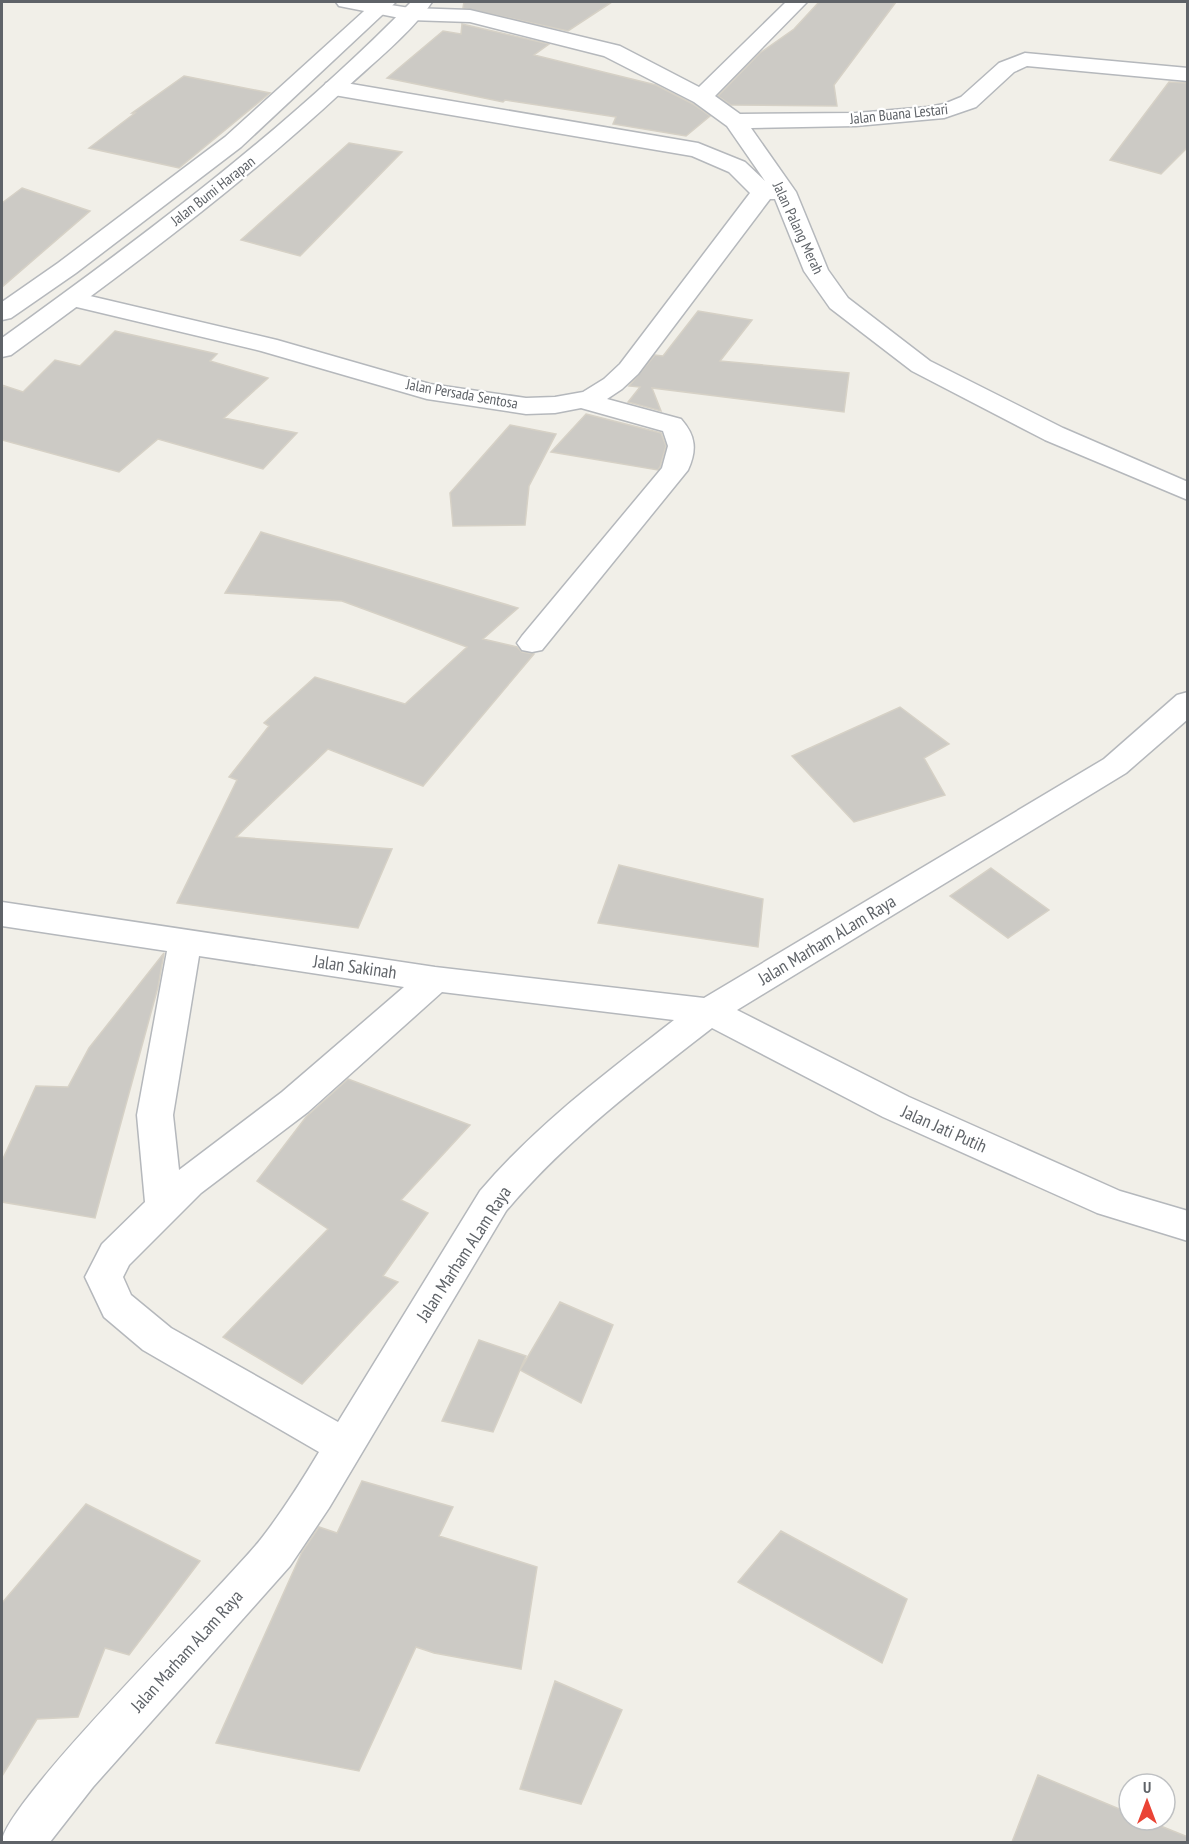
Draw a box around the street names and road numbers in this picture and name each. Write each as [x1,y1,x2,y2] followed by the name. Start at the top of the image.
[848,99,949,128] street label: Jalan Buana Lestari
[166,152,259,230] street label: Jalan Bumi Harapan
[768,178,828,277] street label: Jalan Palang Merah
[404,374,519,413] street label: Jalan Persada Sentosa
[753,889,900,990] street label: Jalan Marham ALam Raya
[311,949,398,984] street label: Jalan Sakinah
[897,1099,990,1158] street label: Jalan Jati Putih
[411,1182,516,1327] street label: Jalan Marham ALam Raya
[125,1585,248,1717] street label: Jalan Marham ALam Raya

